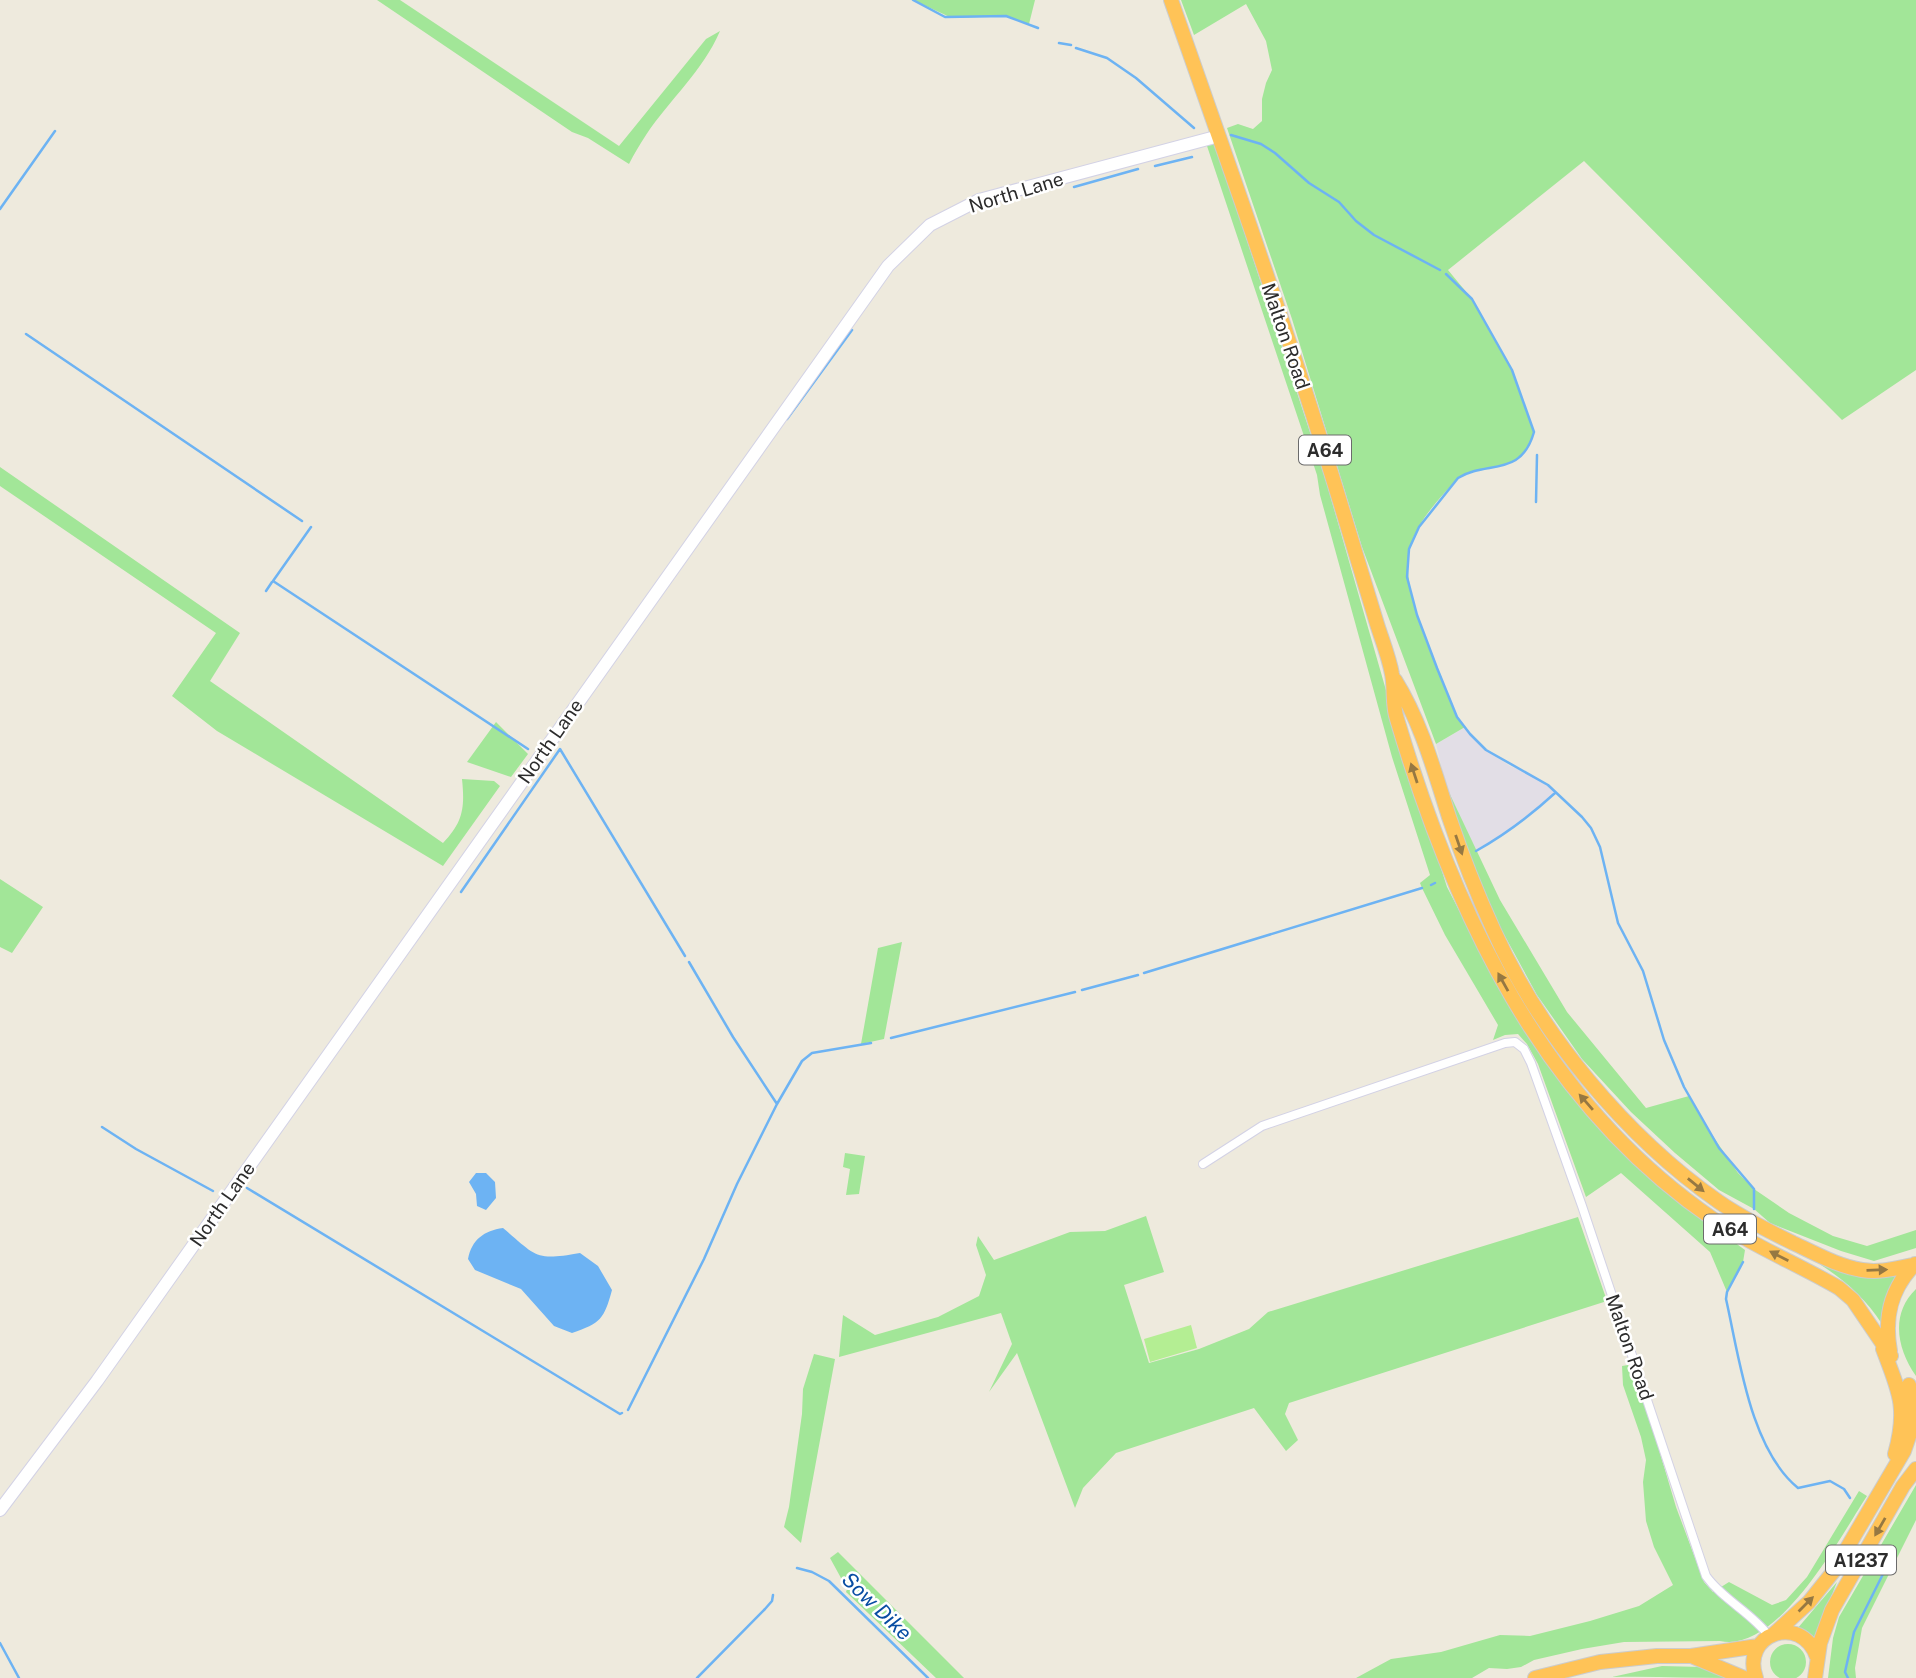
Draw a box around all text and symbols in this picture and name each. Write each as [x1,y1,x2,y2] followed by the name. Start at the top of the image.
[966,167,1066,217] street label: North Lane
[1258,280,1314,392] street label: Malton Road
[1299,436,1351,464] road number: A64
[513,695,587,787] street label: North Lane
[1409,762,1419,783] one-way arrow
[1454,835,1465,856] one-way arrow
[1497,972,1509,992] one-way arrow
[1578,1093,1594,1111] one-way arrow
[185,1158,259,1250] street label: North Lane
[1687,1177,1705,1192] one-way arrow
[1704,1214,1756,1244] road number: A64
[1769,1251,1789,1262] one-way arrow
[1866,1265,1888,1276] one-way arrow
[1602,1291,1658,1403] street label: Malton Road
[1874,1517,1886,1536] one-way arrow
[1826,1546,1896,1574] road number: A1237
[837,1567,917,1645] water label: Sow Dike
[1797,1596,1814,1613] one-way arrow

